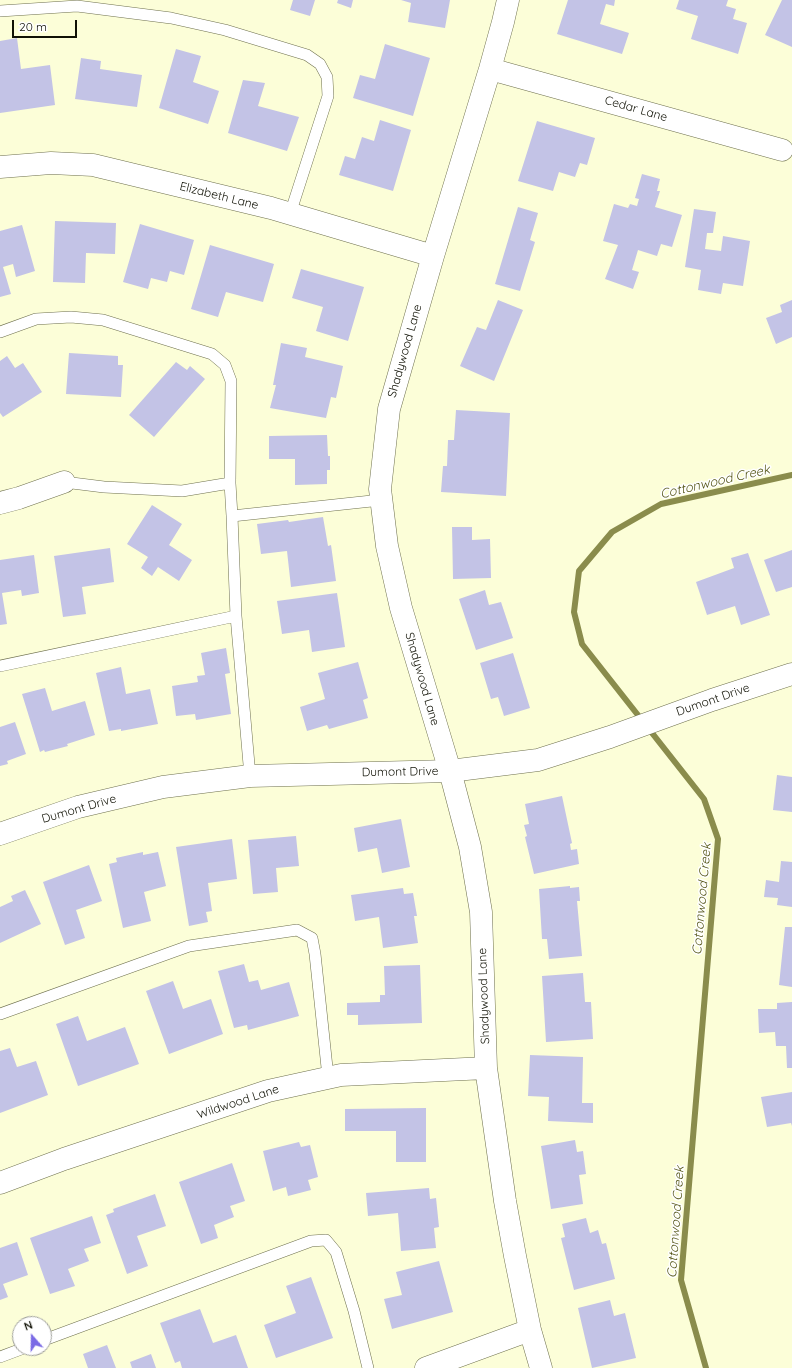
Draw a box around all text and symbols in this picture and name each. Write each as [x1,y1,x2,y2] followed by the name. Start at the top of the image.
[14,12,79,38] scale bar
[19,19,47,34] text: 20 m
[603,93,669,125] street label: Cedar Lane
[178,179,260,213] street label: Elizabeth Lane
[385,303,425,399] street label: Shadywood Lane
[659,462,771,502] water label: Cottonwood Creek
[402,631,442,727] street label: Shadywood Lane
[674,681,752,719] street label: Dumont Drive
[361,764,439,780] street label: Dumont Drive
[40,791,118,827] street label: Dumont Drive
[689,842,715,956] water label: Cottonwood Creek
[475,948,493,1044] street label: Shadywood Lane
[195,1082,281,1122] street label: Wildwood Lane
[664,1165,688,1279] water label: Cottonwood Creek
[12,1316,52,1356] north arrow
[22,1318,34,1334] text: N

